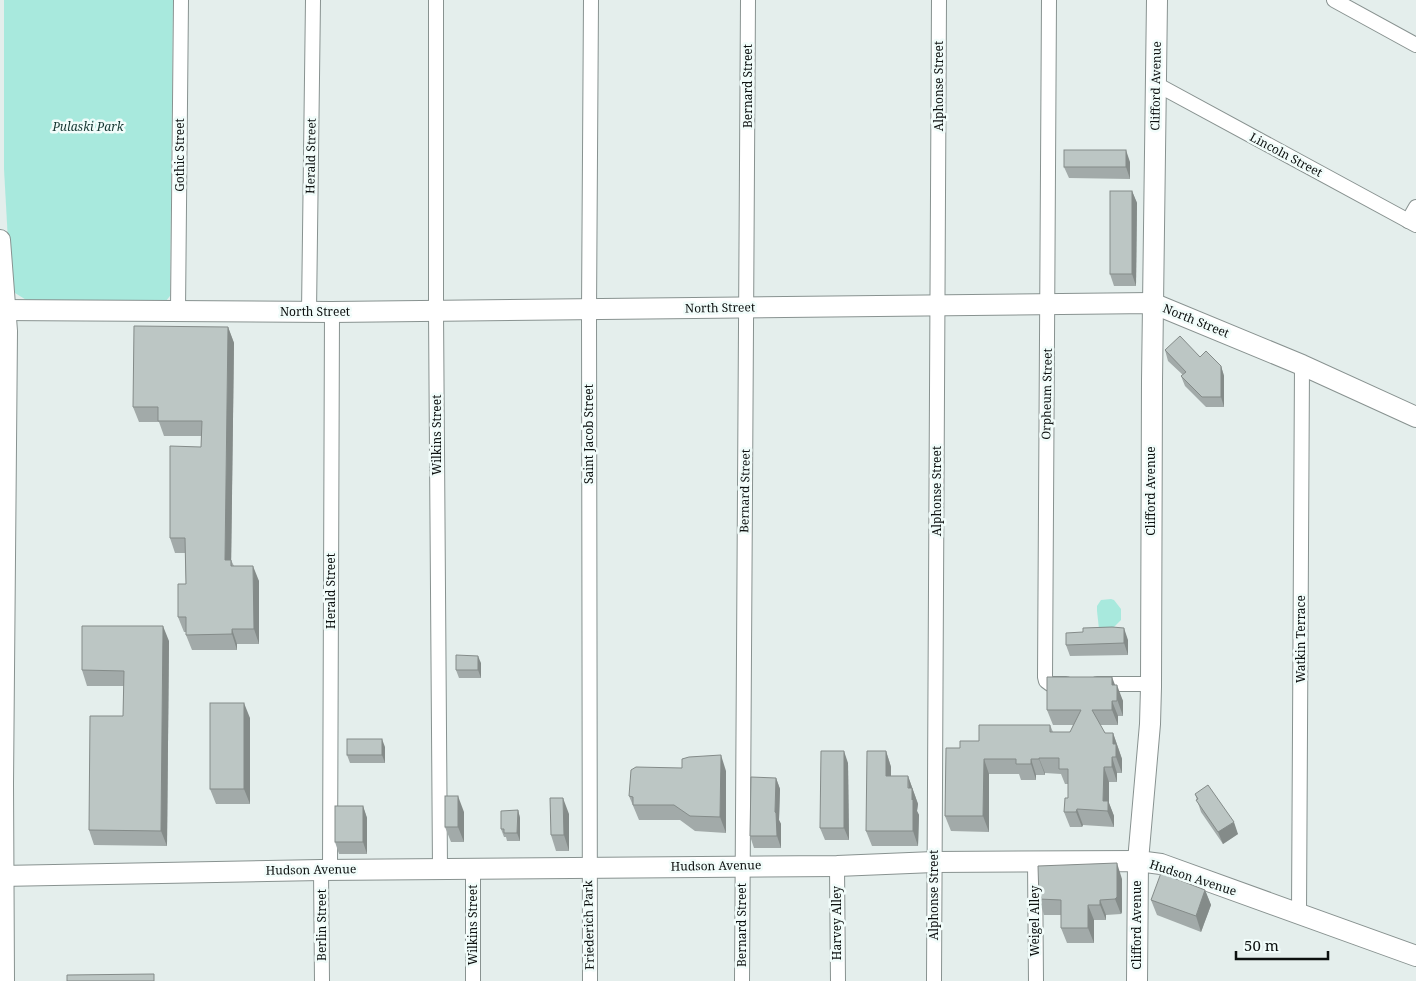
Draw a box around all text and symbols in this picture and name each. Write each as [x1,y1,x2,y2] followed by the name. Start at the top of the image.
[930,41,947,131] street label: Alphonse Street
[1146,41,1165,131] street label: Clifford Avenue
[739,44,756,128] street label: Bernard Street
[51,118,125,135] park label: Pulaski Park
[171,118,188,192] street label: Gothic Street
[301,118,320,194] street label: Herald Street
[1247,128,1326,181] street label: Lincoln Street
[685,298,755,317] street label: North Street
[1160,300,1232,342] street label: North Street
[280,303,350,320] street label: North Street
[1037,348,1056,440] street label: Orpheum Street
[580,384,597,484] street label: Saint Jacob Street
[428,395,445,475] street label: Wilkins Street
[928,446,945,536] street label: Alphonse Street
[1142,446,1159,536] street label: Clifford Avenue
[735,449,754,533] street label: Bernard Street
[322,553,339,629] street label: Herald Street
[1292,595,1309,683] street label: Watkin Terrace
[925,850,942,940] street label: Alphonse Street
[1147,855,1239,900] street label: Hudson Avenue
[671,856,761,875] street label: Hudson Avenue
[266,860,356,879] street label: Hudson Avenue
[579,879,598,970] street label: Friederich Park
[1128,880,1145,970] street label: Clifford Avenue
[733,883,750,967] street label: Bernard Street
[464,885,481,965] street label: Wilkins Street
[1026,885,1043,956] street label: Weigel Alley
[828,886,845,960] street label: Harvey Alley
[313,889,330,961] street label: Berlin Street
[1236,928,1328,960] scale bar
[1244,935,1279,955] text: 50 m

